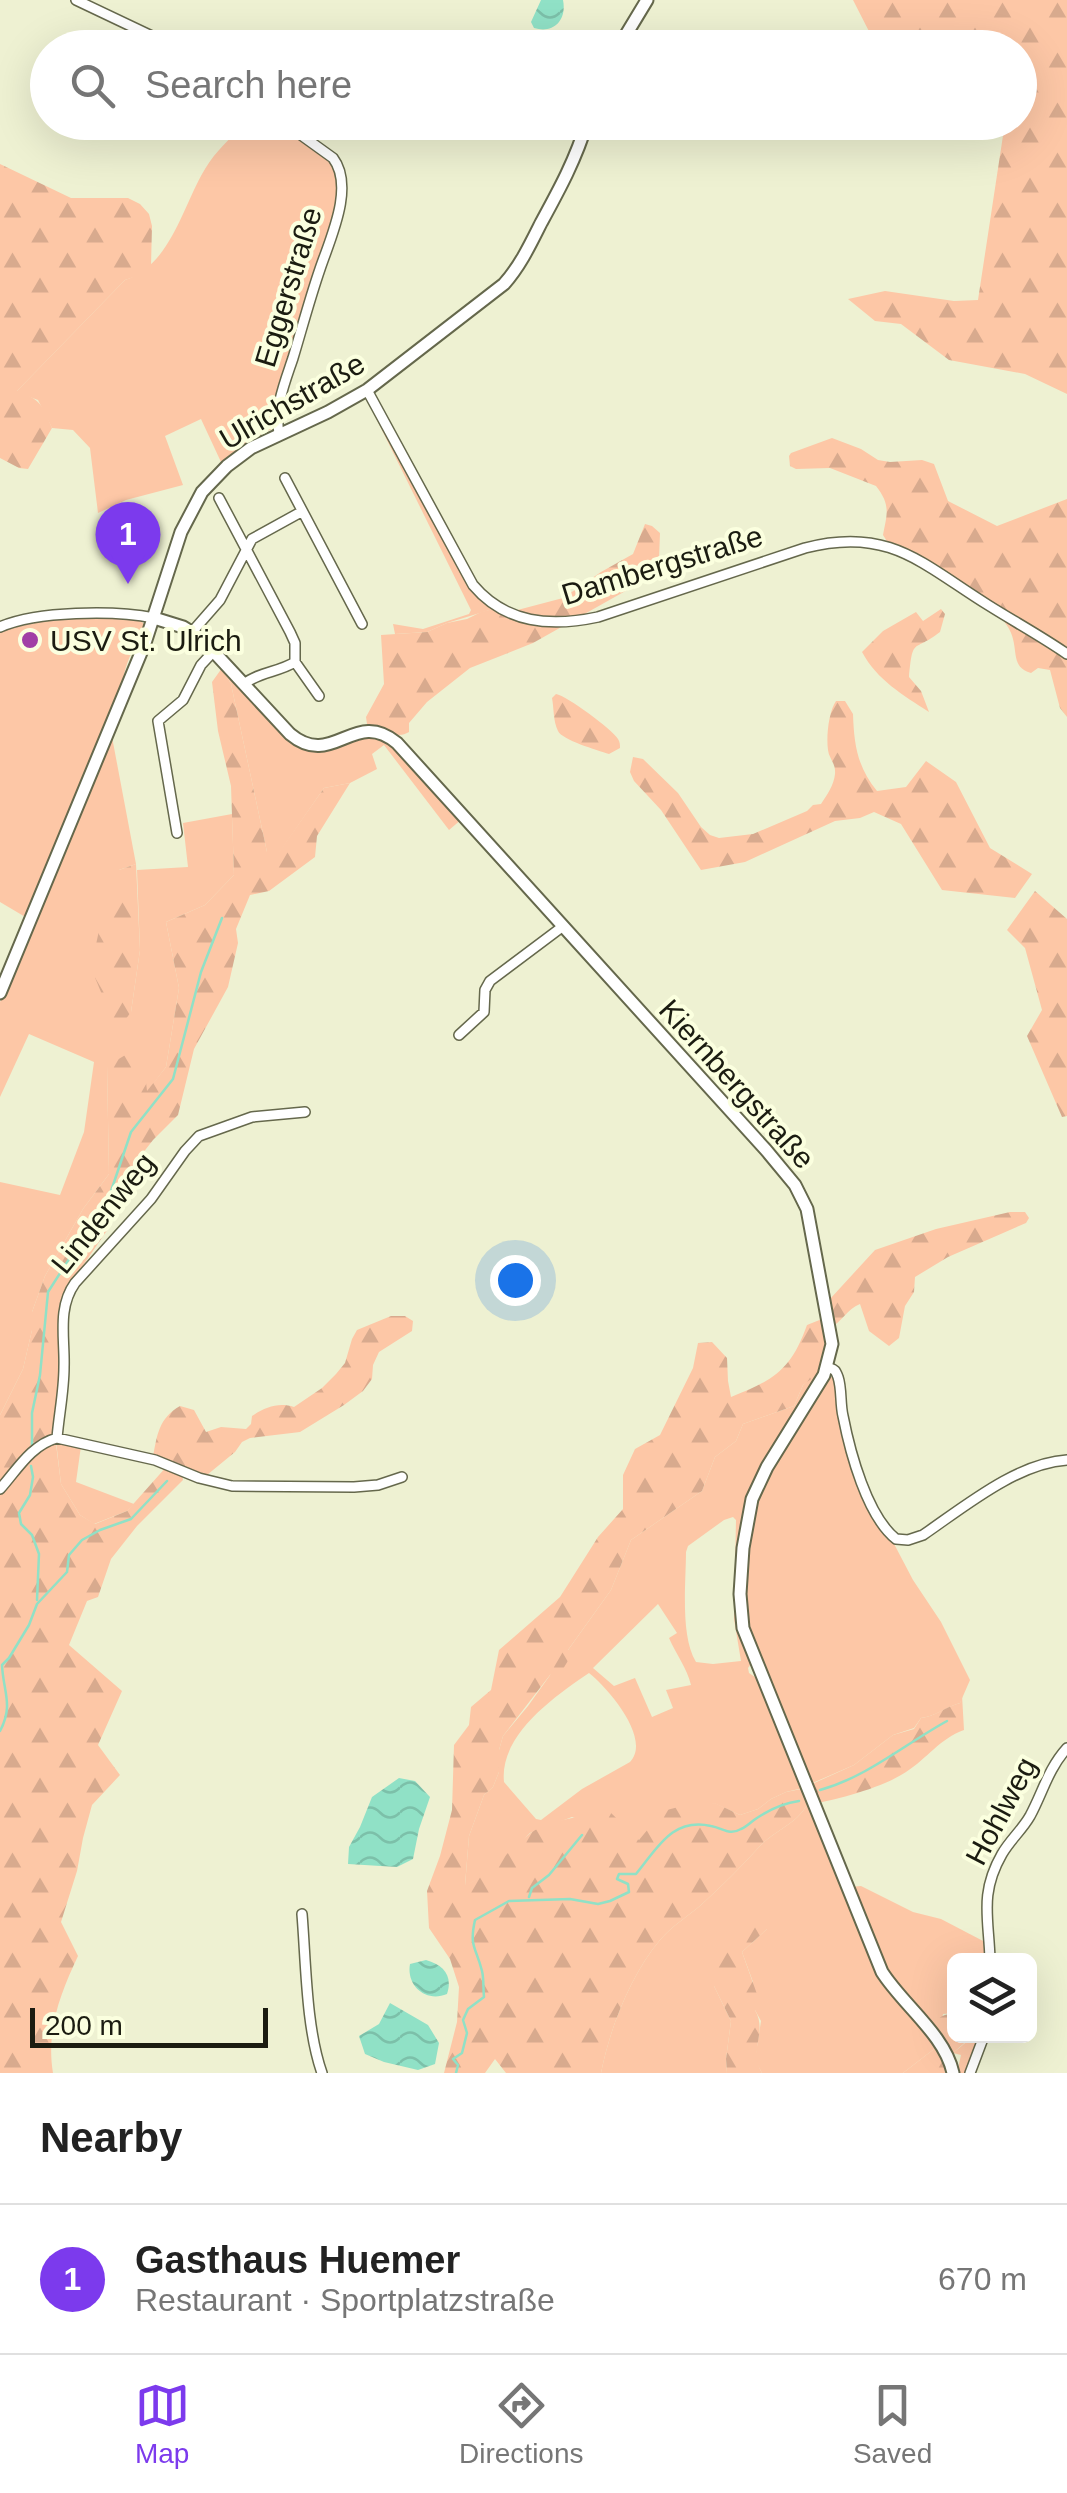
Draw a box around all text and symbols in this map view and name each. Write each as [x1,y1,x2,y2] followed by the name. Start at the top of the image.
[30,30,1037,140] search box
[65,58,120,113] icon: search
[145,64,352,106] text: Search here
[248,203,328,371] street label: Eggerstraße
[214,346,370,456] street label: Ulrichstraße
[96,502,160,584] pin: 1
[558,519,766,611] street label: Dambergstraße
[50,624,242,657] place label: USV St. Ulrich
[19,629,41,651] marker: USV St. Ulrich
[653,993,821,1175] street label: Kiernbergstraße
[45,1146,161,1280] street label: Lindenweg
[490,1255,541,1306] your location
[959,1752,1043,1870] street label: Hohlweg
[947,1953,1037,2043] map controls
[947,1953,1037,2043] button: layers
[30,2003,268,2048] scale bar
[45,2010,123,2041] text: 200 m
[40,2114,182,2161] text: Nearby
[135,2239,460,2281] text: Gasthaus Huemer
[64,2261,81,2297] text: 1
[938,2261,1027,2297] text: 670 m
[135,2282,555,2318] text: Restaurant · Sportplatzstraße
[135,2378,190,2470] tab: Map
[459,2378,584,2470] tab: Directions
[853,2378,932,2470] tab: Saved

